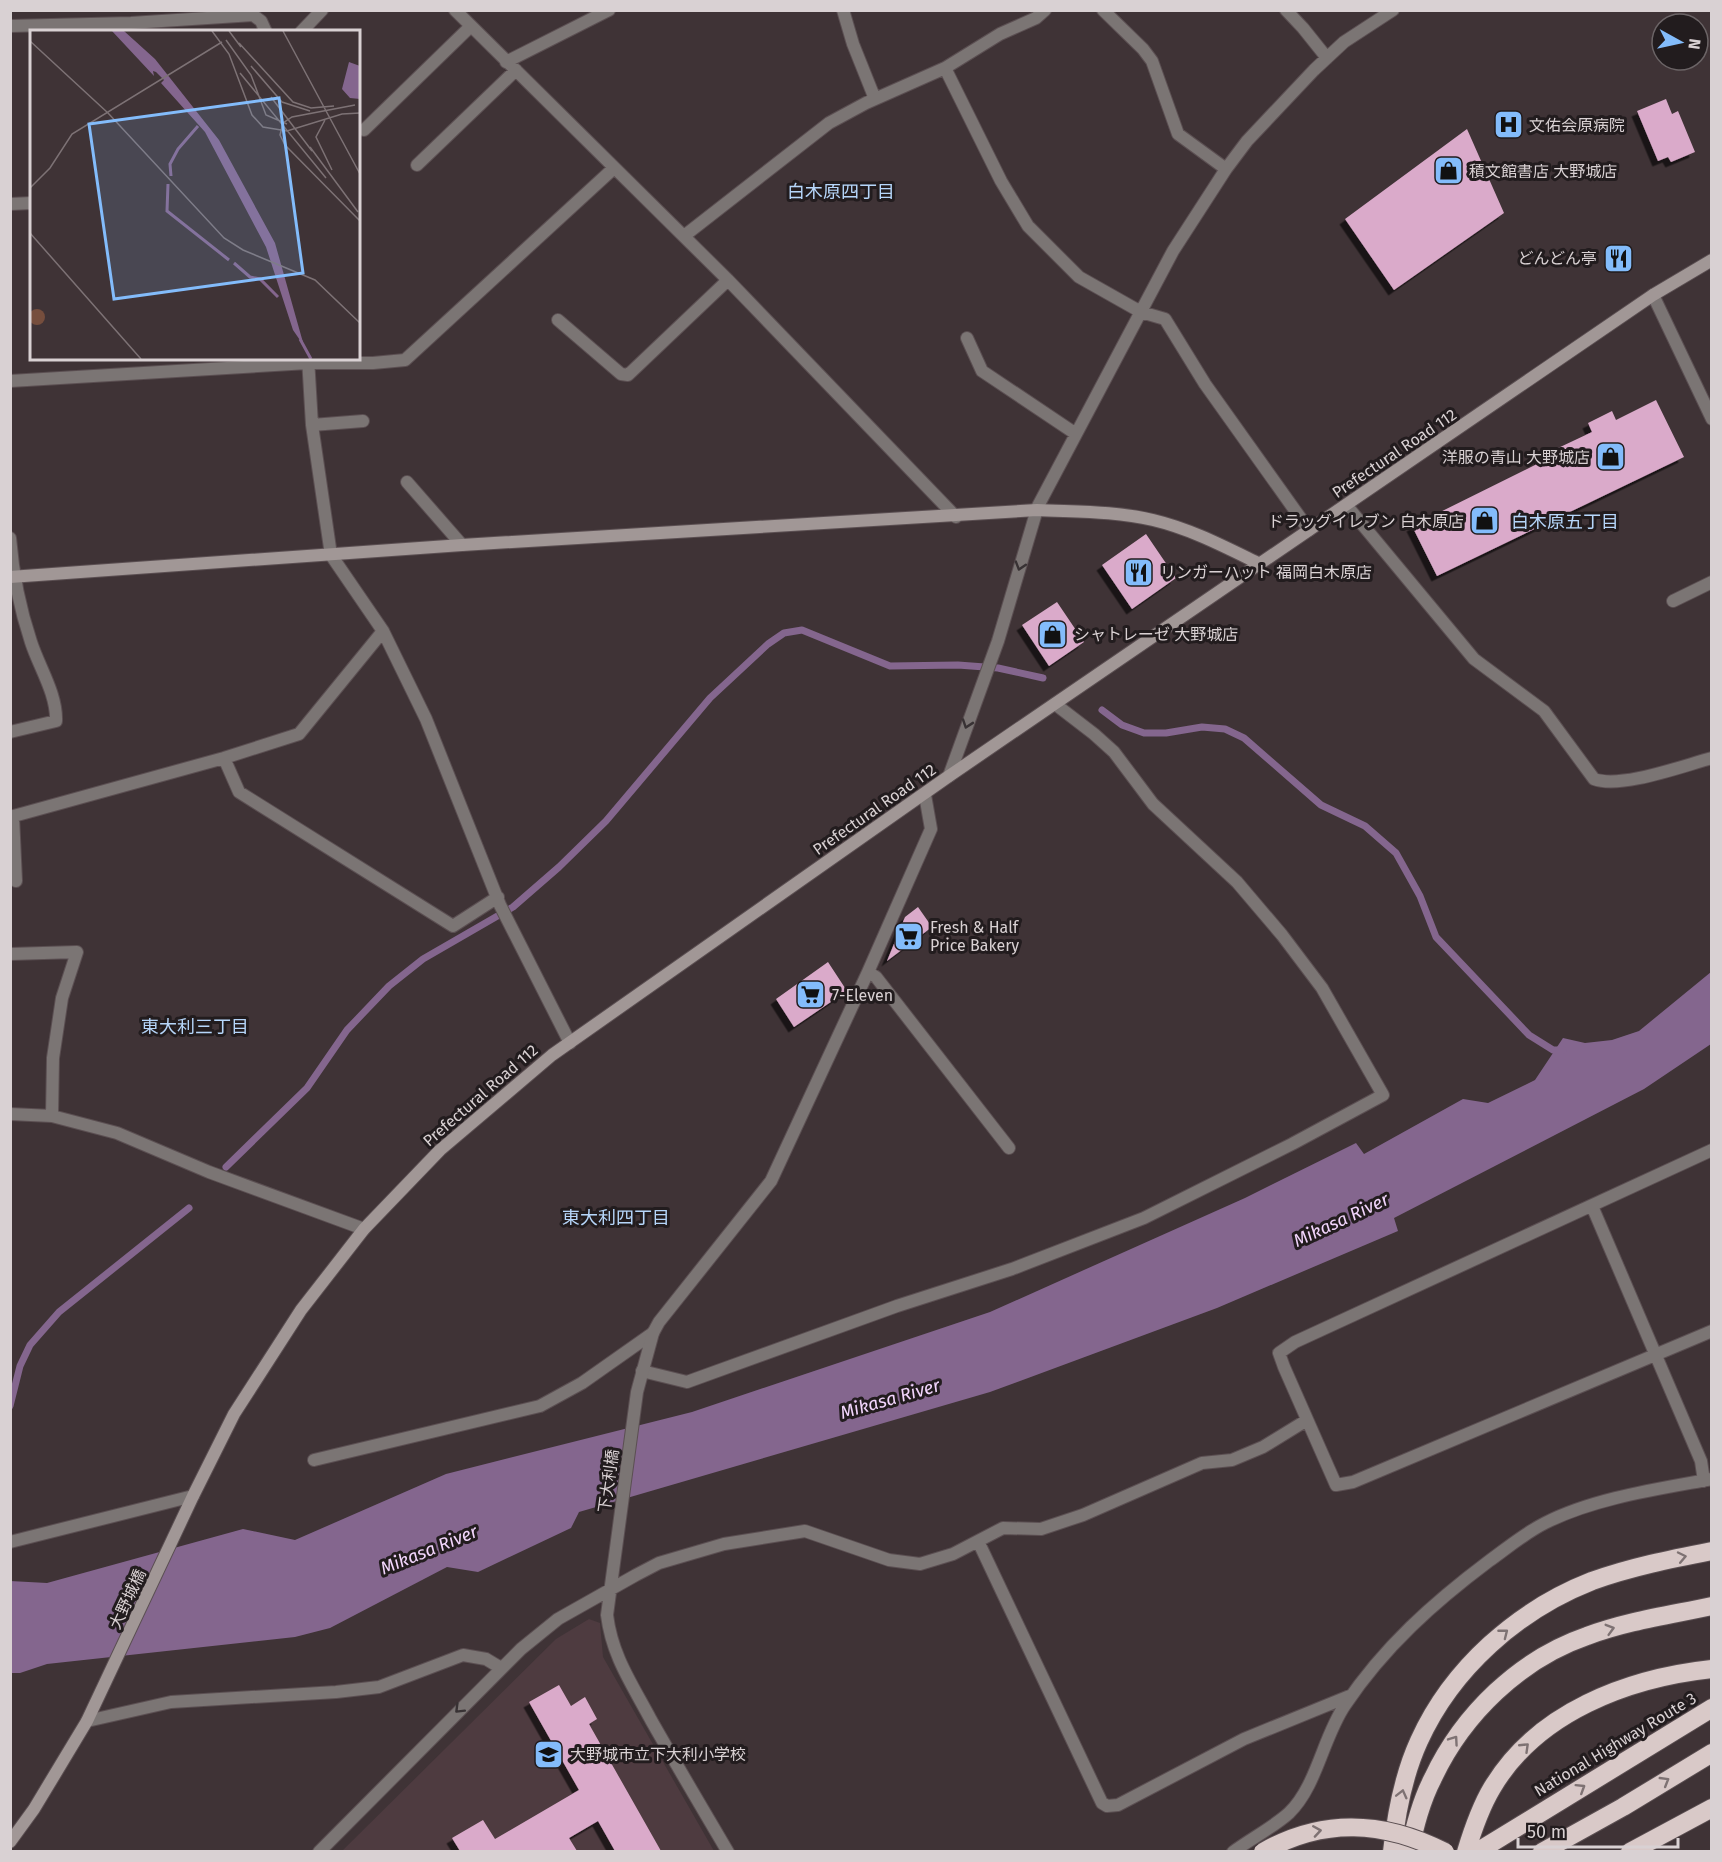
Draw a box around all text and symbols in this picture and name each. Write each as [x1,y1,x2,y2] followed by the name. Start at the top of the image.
[1650,12,1710,72] north arrow
[30,30,360,360] inset map
[1684,37,1705,51] text: N
[1492,109,1524,141] hospital icon: 文佑会原病院
[1529,116,1625,135] place label: 文佑会原病院
[1432,155,1464,187] shop icon: 積文館書店 大野城店
[1469,162,1617,181] place label: 積文館書店 大野城店
[787,181,895,203] district label: 白木原四丁目
[1602,242,1634,274] restaurant icon: どんどん亭
[1517,249,1597,268] place label: どんどん亭
[1329,405,1460,502] street label: Prefectural Road 112
[1595,441,1627,473] shop icon: 洋服の青山 大野城店
[1442,448,1590,467] place label: 洋服の青山 大野城店
[1469,505,1501,537] shop icon: ドラッグイレブン 白木原店
[1511,511,1619,533] district label: 白木原五丁目
[1268,512,1464,531] place label: ドラッグイレブン 白木原店
[1123,556,1155,588] restaurant icon: リンガーハット 福岡白木原店
[1015,560,1027,571] one-way arrow
[1160,563,1372,582] place label: リンガーハット 福岡白木原店
[1037,618,1069,650] shop icon: シャトレーゼ 大野城店
[1074,625,1238,644] place label: シャトレーゼ 大野城店
[962,718,975,729] one-way arrow
[809,760,940,859] street label: Prefectural Road 112
[930,918,1020,955] place label: Fresh & Half Price Bakery
[893,920,925,952] supermarket icon: Fresh & Half Price Bakery
[795,979,827,1011] supermarket icon: 7-Eleven
[832,986,893,1005] place label: 7-Eleven
[141,1016,249,1038] district label: 東大利三丁目
[419,1040,542,1150] street label: Prefectural Road 112
[1290,1188,1393,1252] water label: Mikasa River
[562,1207,670,1229] district label: 東大利四丁目
[838,1374,944,1424] water label: Mikasa River
[595,1448,622,1514] street label: 下大利橋
[377,1520,482,1579] water label: Mikasa River
[1677,1551,1687,1564] one-way arrow
[105,1566,150,1632] street label: 大野城橋
[1604,1624,1615,1636] one-way arrow
[1498,1629,1509,1640] one-way arrow
[1531,1688,1700,1800] street label: National Highway Route 3
[456,1702,467,1713] one-way arrow
[1447,1735,1458,1746] one-way arrow
[533,1738,565,1770] school or university icon: 大野城市立下大利小学校
[1518,1744,1529,1755] one-way arrow
[570,1745,746,1764] place label: 大野城市立下大利小学校
[1659,1777,1669,1788] one-way arrow
[1574,1784,1585,1795] one-way arrow
[1394,1789,1407,1799] one-way arrow
[1518,1811,1678,1849] scale bar
[1527,1821,1566,1843] text: 50 m
[1312,1825,1322,1837] one-way arrow

